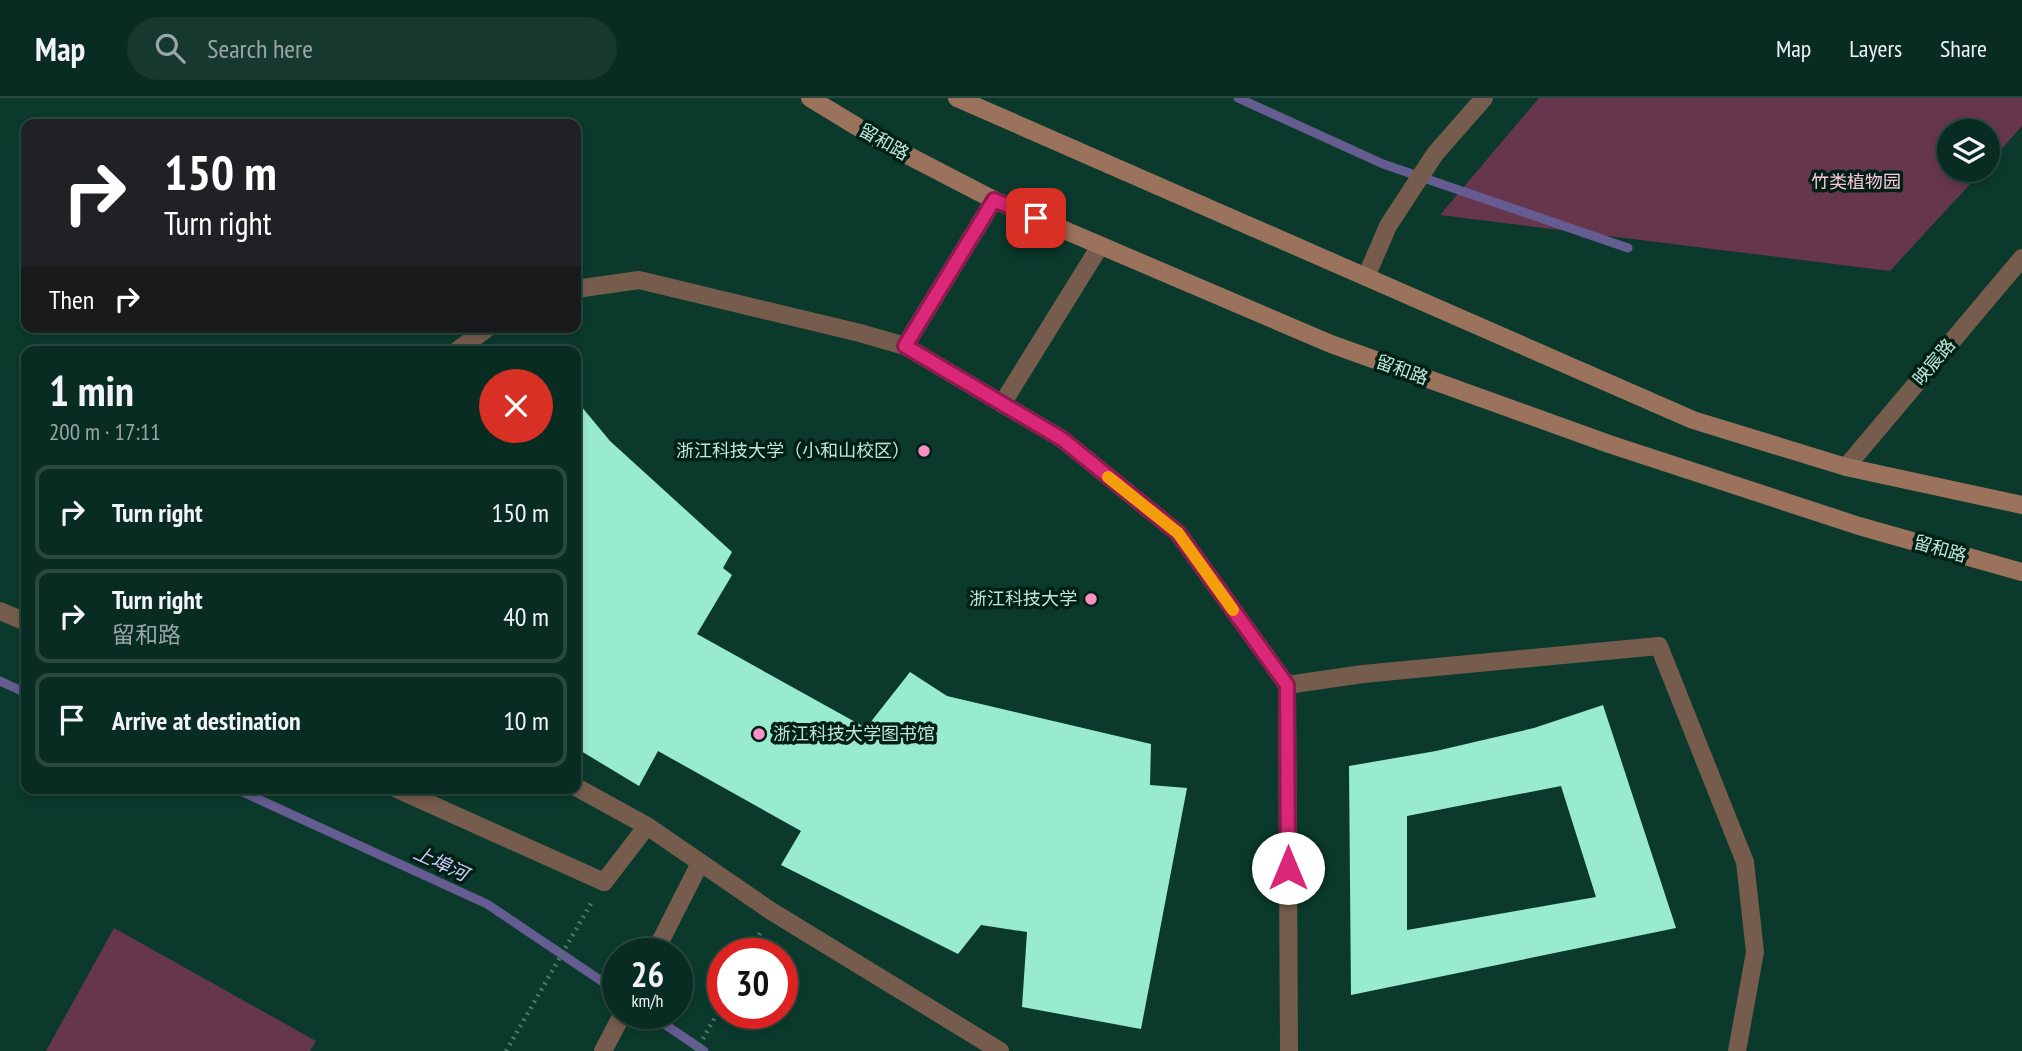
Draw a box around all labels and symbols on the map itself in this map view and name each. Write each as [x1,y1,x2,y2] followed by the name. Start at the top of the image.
[855,118,913,165] street label: 留和路
[1811,170,1901,193] park label: 竹类植物园
[1006,188,1066,248] pin
[1907,334,1960,390] street label: 映宸路
[1373,349,1431,390] street label: 留和路
[676,439,910,462] place label: 浙江科技大学（小和山校区）
[916,443,932,459] marker: 浙江科技大学（小和山校区）
[1911,530,1969,567] street label: 留和路
[969,587,1077,610] place label: 浙江科技大学
[1083,591,1099,607] marker: 浙江科技大学
[773,722,935,745] place label: 浙江科技大学图书馆
[751,726,767,742] marker: 浙江科技大学图书馆
[1251,831,1325,905] position arrow
[410,840,476,888] water label: 上埠河
[707,938,798,1029] speed limit sign: 30

